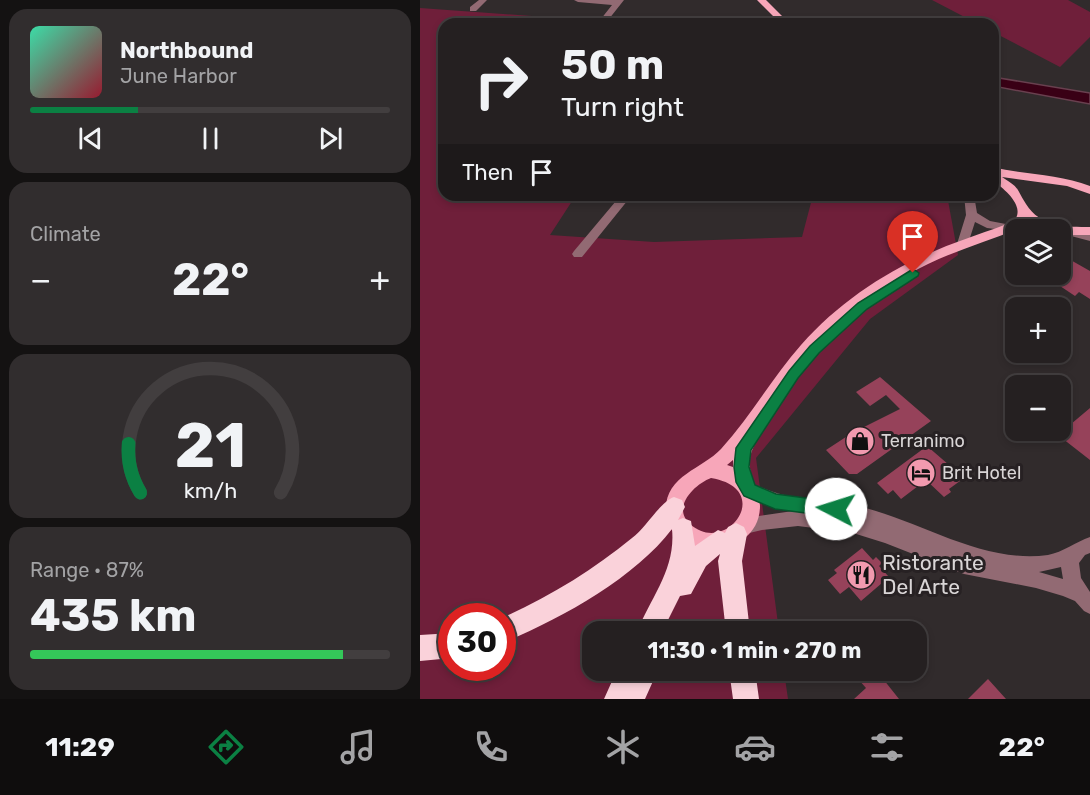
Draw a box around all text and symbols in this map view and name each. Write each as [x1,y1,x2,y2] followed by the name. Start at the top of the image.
[120,37,253,64] text: Northbound
[561,40,664,90] text: 50 m
[462,42,540,120] icon: right
[120,64,237,88] text: June Harbor
[561,91,684,123] text: Turn right
[74,122,107,155] icon: previous
[194,122,227,155] icon: pause
[314,122,347,155] icon: next
[525,156,558,189] icon: arrive
[462,159,513,186] text: Then
[887,211,938,273] pin
[1005,219,1071,441] map controls
[1005,219,1071,285] button: layers
[896,220,929,253] icon: arrive
[30,222,101,246] text: Climate
[172,253,249,306] text: 22°
[30,260,51,299] text: −
[369,260,390,299] text: +
[1005,297,1071,363] button: +
[1005,375,1071,441] button: −
[174,409,246,483] text: 21
[844,425,876,457] shop icon: Terranimo
[881,430,965,452] place label: Terranimo
[905,457,937,489] hotel icon: Brit Hotel
[942,462,1021,484] place label: Brit Hotel
[804,477,868,541] position arrow
[183,478,237,503] text: km/h
[882,550,984,599] place label: Ristorante Del Arte
[30,558,144,582] text: Range · 87%
[845,559,877,591] restaurant icon: Ristorante Del Arte
[30,589,197,642] text: 435 km
[438,603,516,681] speed limit sign: 30
[648,637,861,664] text: 11:30 · 1 min · 270 m
[205,726,247,768] icon: directions
[337,726,379,768] icon: music
[470,726,512,768] icon: phone
[602,726,644,768] icon: climate
[734,726,776,768] icon: car
[866,726,908,768] icon: filters
[45,731,115,763] text: 11:29
[999,731,1045,763] text: 22°

